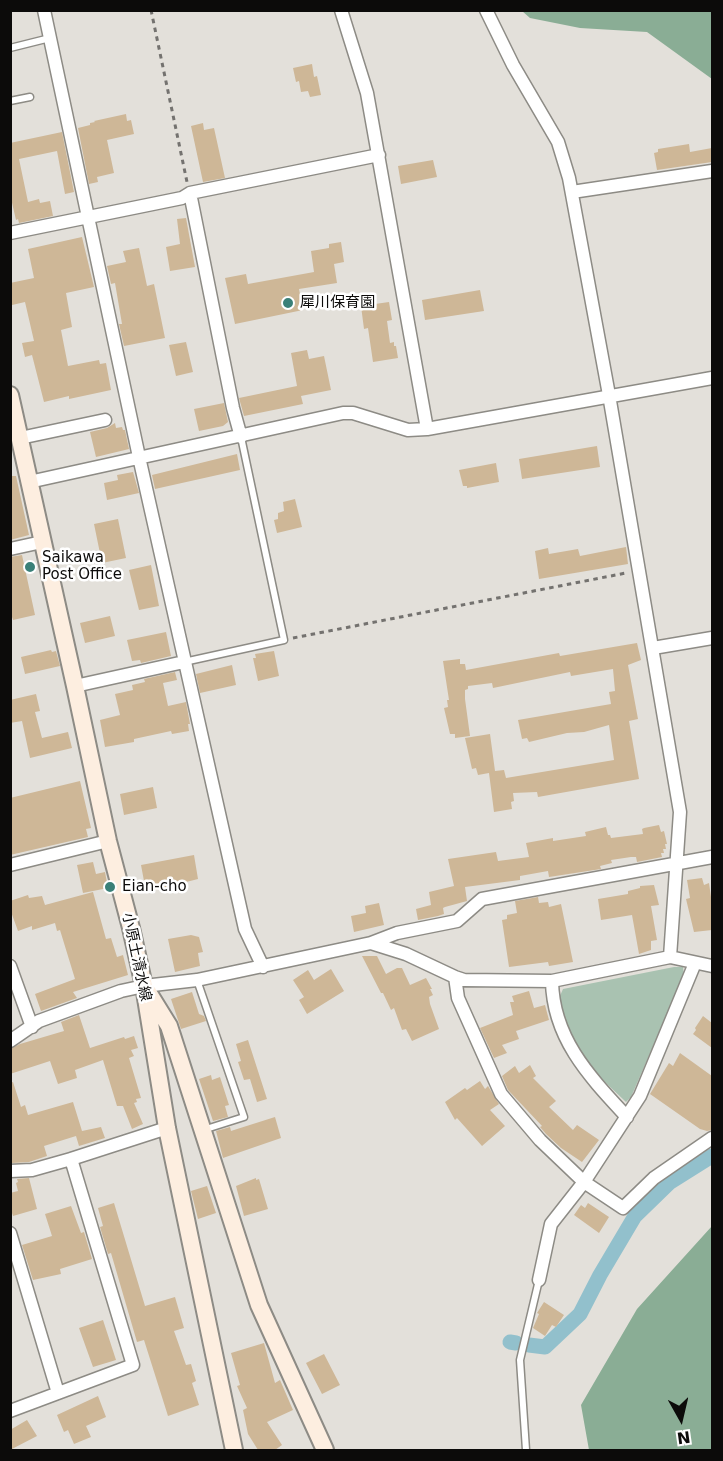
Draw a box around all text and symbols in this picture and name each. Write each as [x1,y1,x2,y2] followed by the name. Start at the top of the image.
[300,294,375,312] place label: 犀川保育園
[281,296,295,310] marker: 犀川保育園
[42,549,122,584] place label: Saikawa Post Office
[23,560,37,574] marker: Saikawa Post Office
[122,878,187,896] place label: Eian-cho
[103,880,117,894] marker: Eian-cho
[118,911,154,1003] street label: 小原土清水線
[651,1389,711,1449] north arrow
[676,1427,692,1448] text: N

